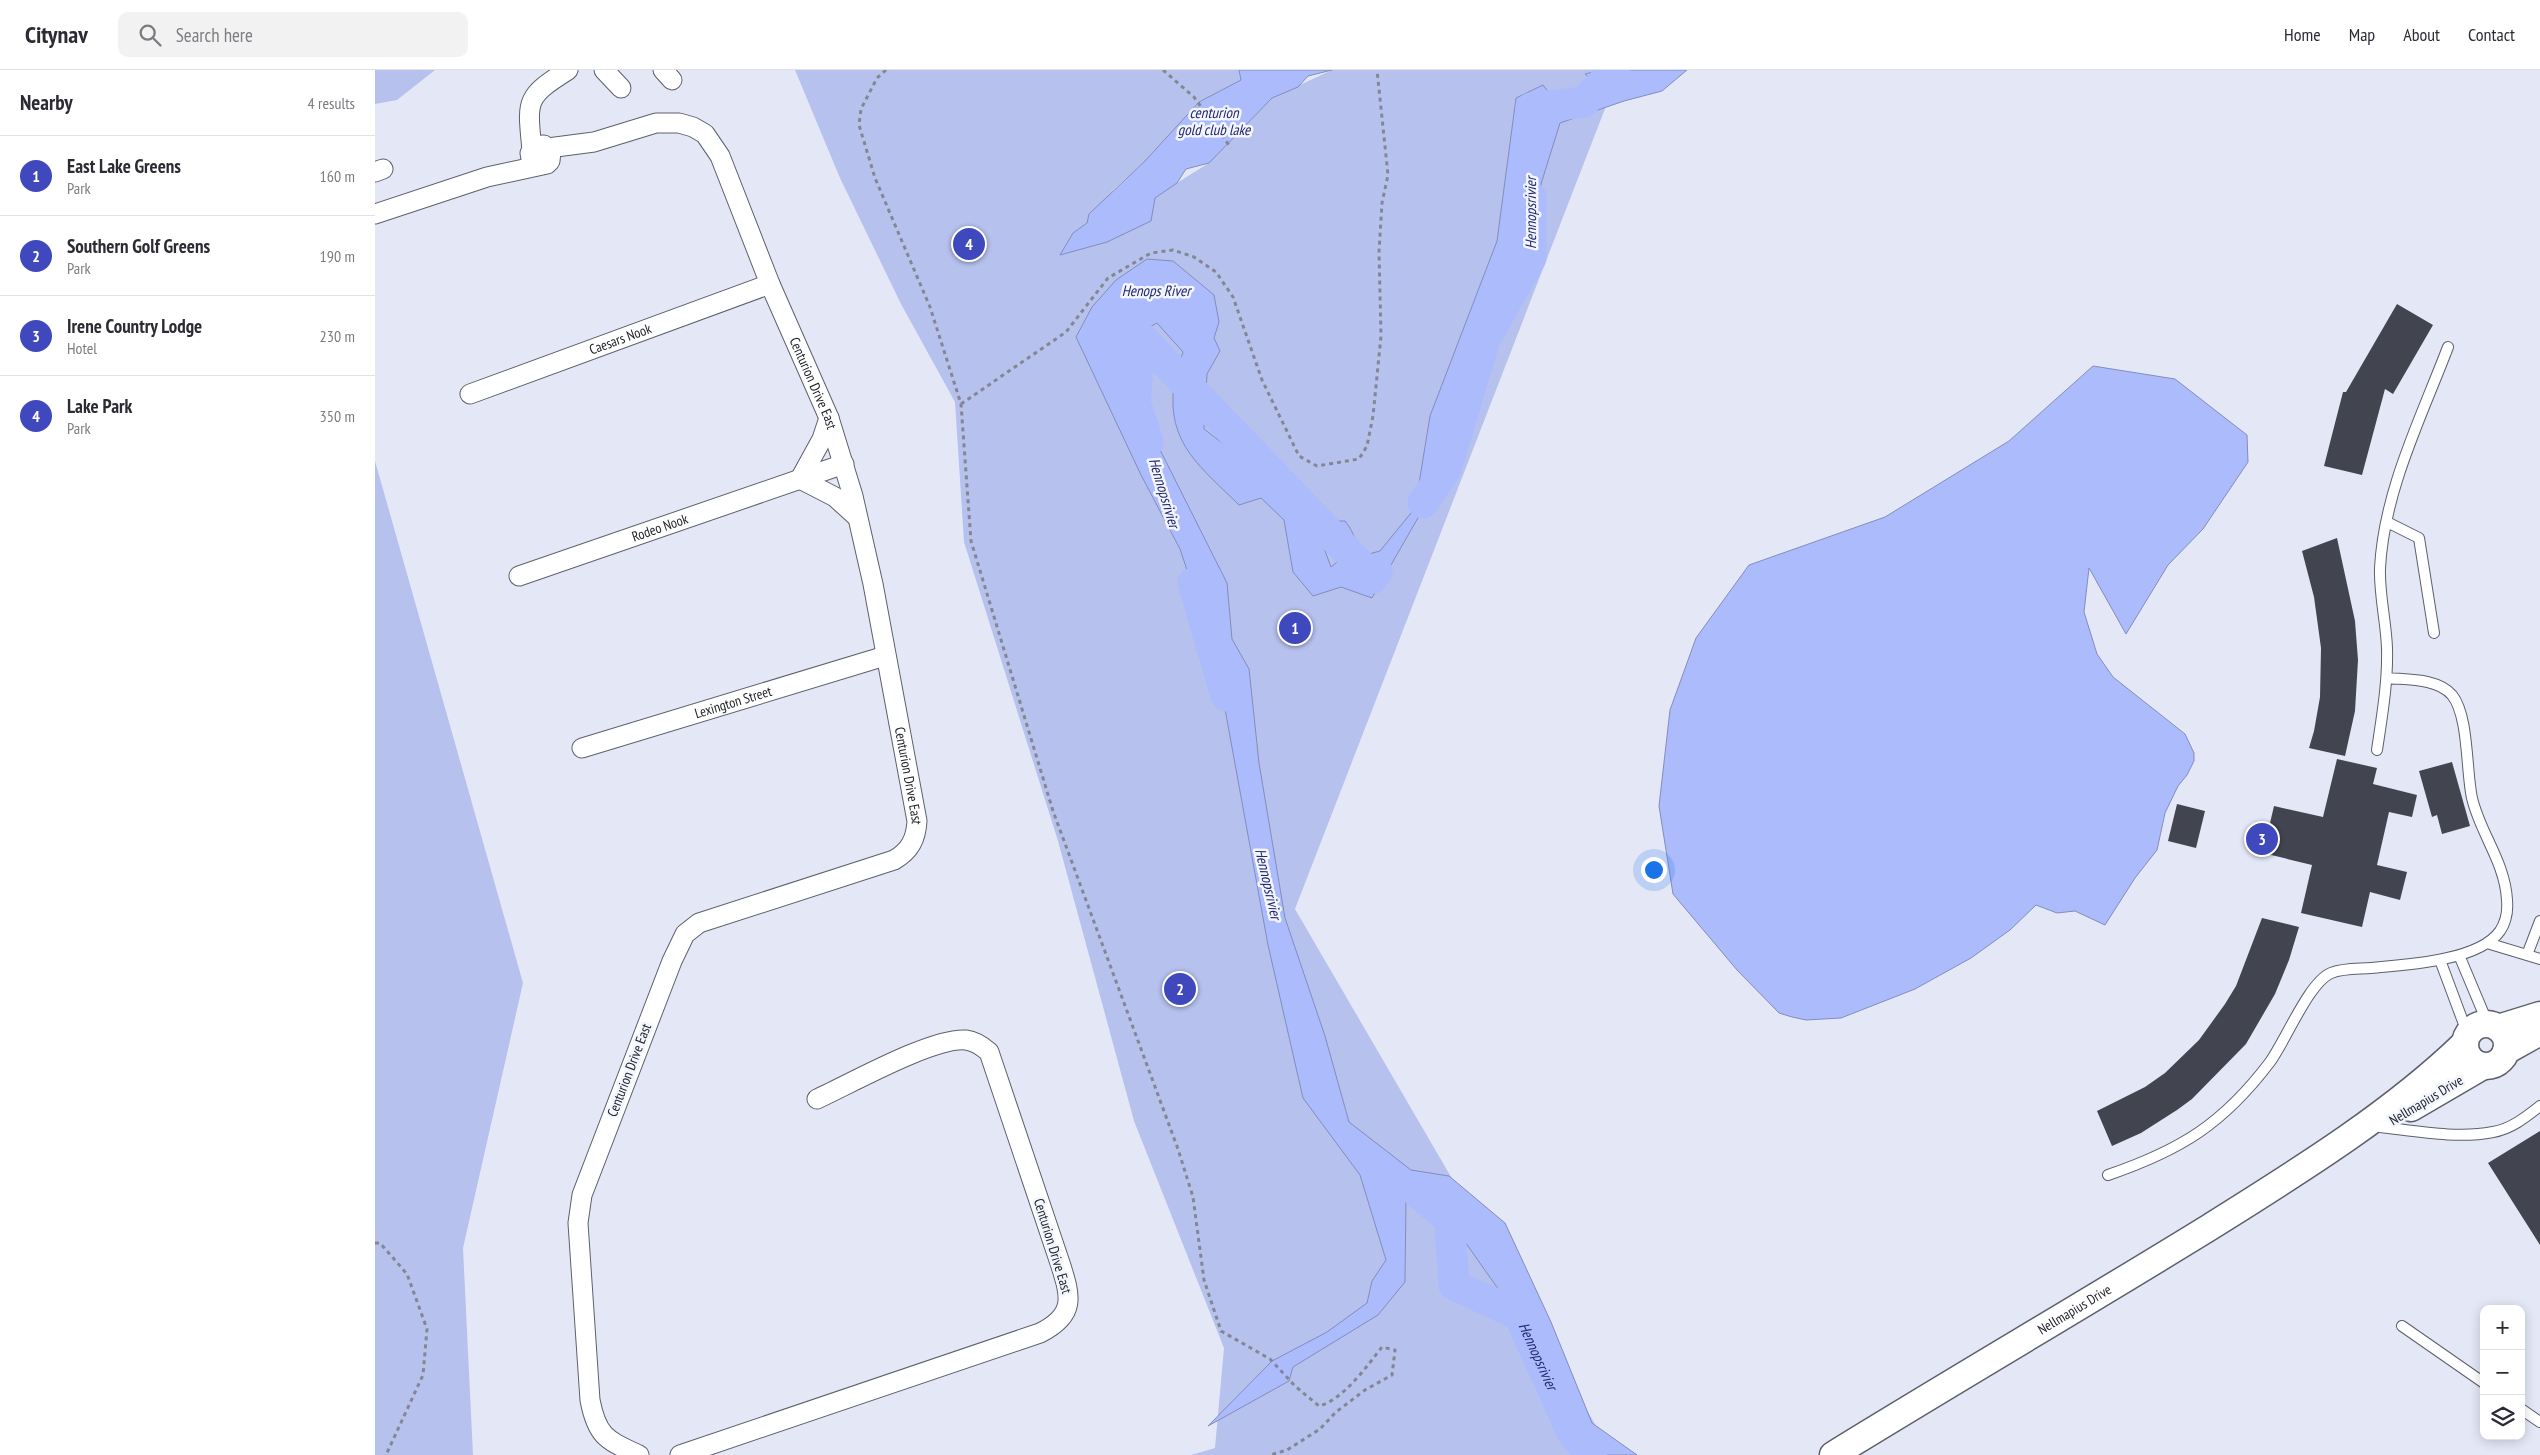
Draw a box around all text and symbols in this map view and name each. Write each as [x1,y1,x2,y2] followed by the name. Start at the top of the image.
[118,12,468,57] search box
[25,19,88,50] text: Citynav
[136,21,164,49] icon: search
[176,23,253,47] text: Search here
[2284,23,2321,46] text: Home
[2349,23,2375,46] text: Map
[2403,23,2440,46] text: About
[2468,23,2515,46] text: Contact
[20,89,73,116] text: Nearby
[308,93,355,113] text: 4 results
[1178,103,1251,139] water label: centurion gold club lake
[67,154,181,178] text: East Lake Greens
[32,166,40,186] text: 1
[320,166,355,186] text: 160 m
[1521,175,1540,249] water label: Hennopsrivier
[67,178,91,198] text: Park
[953,225,985,263] pin: 4
[67,234,210,258] text: Southern Golf Greens
[32,246,40,266] text: 2
[320,246,355,266] text: 190 m
[67,258,91,278] text: Park
[1122,281,1192,300] water label: Henops River
[67,314,202,338] text: Irene Country Lodge
[587,319,654,358] street label: Caesars Nook
[32,326,40,346] text: 3
[320,326,355,346] text: 230 m
[786,334,841,431] street label: Centurion Drive East
[67,338,97,358] text: Hotel
[67,394,132,418] text: Lake Park
[32,406,40,426] text: 4
[320,406,355,426] text: 350 m
[67,418,91,438] text: Park
[1145,456,1185,532] water label: Hennopsrivier
[629,509,691,545] street label: Rodeo Nook
[1279,609,1311,647] pin: 1
[692,682,774,722] street label: Lexington Street
[891,726,926,825] street label: Centurion Drive East
[2246,820,2278,858] pin: 3
[1251,847,1286,923] water label: Hennopsrivier
[1641,857,1667,883] your location
[1164,970,1196,1008] pin: 2
[603,1021,655,1119] street label: Centurion Drive East
[2386,1071,2466,1129] street label: Nellmapius Drive
[1030,1196,1076,1296] street label: Centurion Drive East
[2034,1280,2115,1338] street label: Nellmapius Drive
[2480,1305,2525,1440] map controls
[2480,1305,2525,1350] button: +
[1515,1319,1563,1395] water label: Hennopsrivier
[2480,1350,2525,1395] button: −
[2480,1395,2525,1440] button: layers

